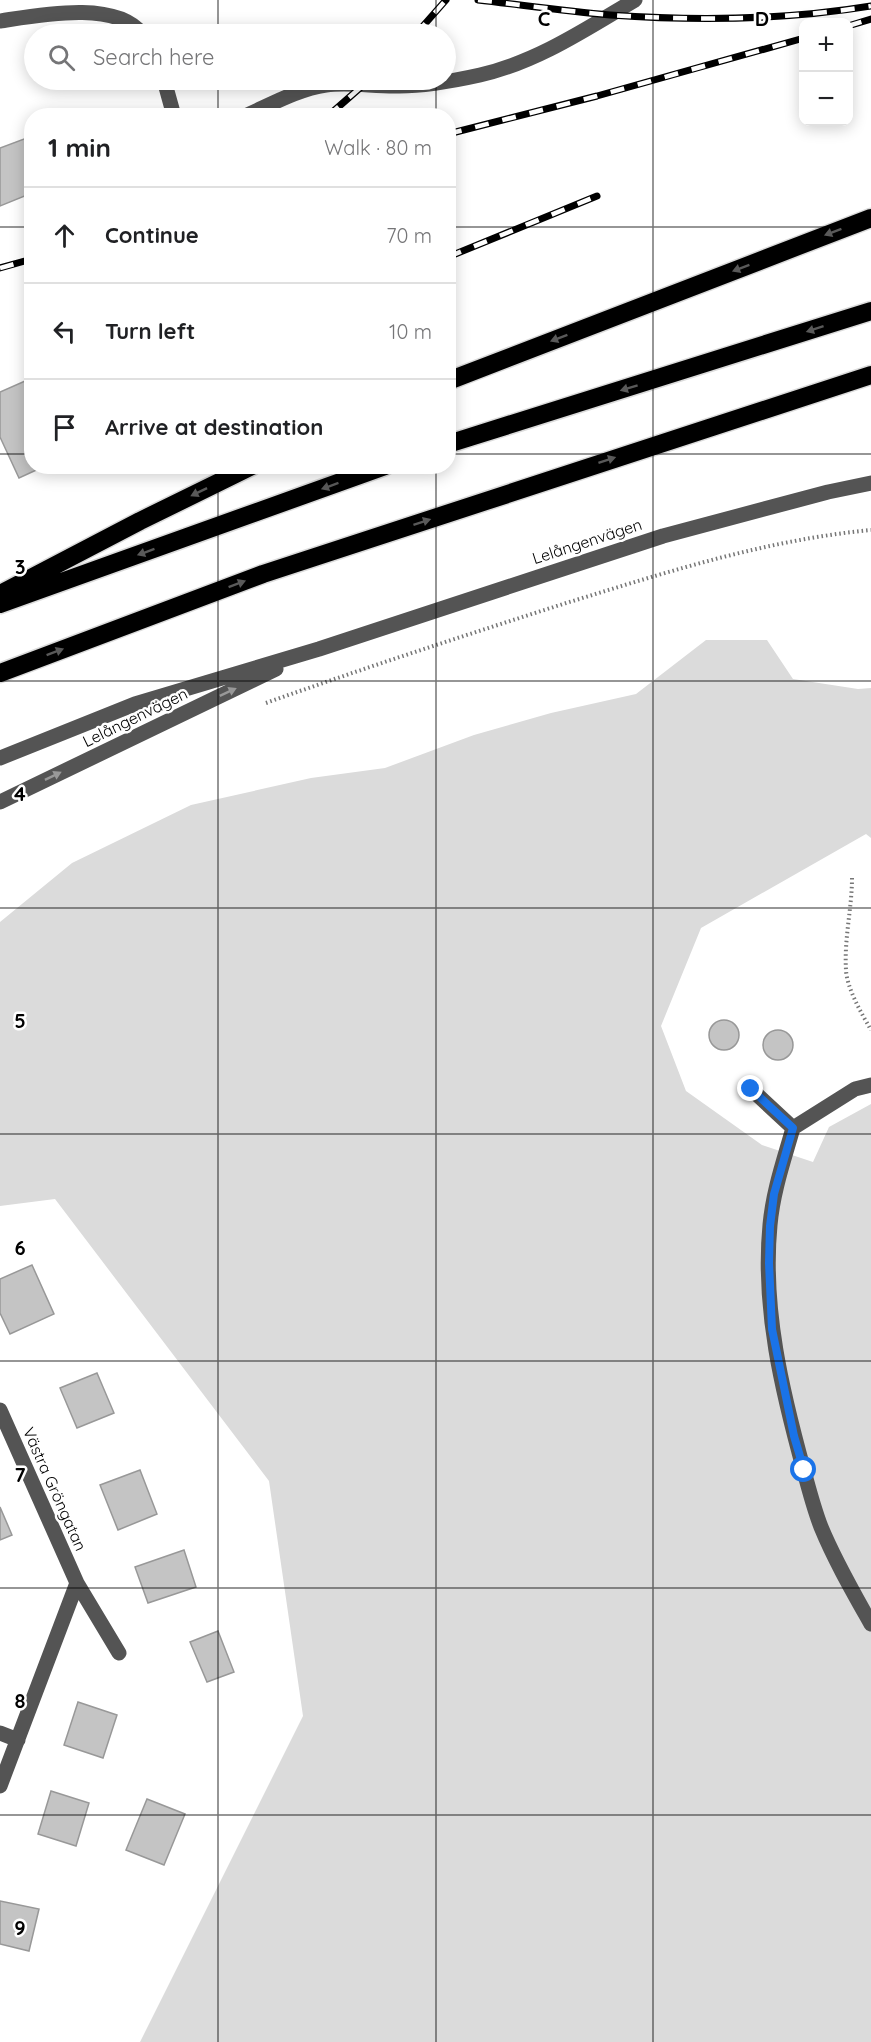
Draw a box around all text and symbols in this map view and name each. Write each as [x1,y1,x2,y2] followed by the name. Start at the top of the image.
[538,6,551,31] text: C
[755,6,769,31] text: D
[799,18,853,126] map controls
[799,18,853,72] button: +
[24,24,456,90] search box
[45,41,78,74] icon: search
[93,43,214,71] text: Search here
[799,72,853,126] button: −
[48,131,111,164] text: 1 min
[324,135,432,160] text: Walk · 80 m
[48,219,81,252] icon: ahead
[105,221,199,249] text: Continue
[386,223,432,248] text: 70 m
[824,228,842,238] one-way arrow
[732,263,750,273] one-way arrow
[48,315,81,348] icon: left
[105,317,195,345] text: Turn left
[389,319,432,344] text: 10 m
[806,325,824,334] one-way arrow
[550,334,568,343] one-way arrow
[620,383,638,393] one-way arrow
[48,411,81,444] icon: arrive
[105,413,323,441] text: Arrive at destination
[598,455,616,465] one-way arrow
[320,482,338,492] one-way arrow
[191,487,208,497] one-way arrow
[530,514,644,568] street label: Lelångenvägen
[413,516,431,526] one-way arrow
[137,547,155,557] one-way arrow
[15,554,25,579] text: 3
[229,578,247,588] one-way arrow
[46,647,64,656] one-way arrow
[79,683,191,751] street label: Lelångenvägen
[220,687,237,696] one-way arrow
[44,772,61,781] one-way arrow
[14,781,26,806] text: 4
[14,1008,26,1033] text: 5
[737,1075,763,1101] route end
[14,1235,26,1260] text: 6
[19,1424,91,1554] street label: Västra Gröngatan
[790,1456,816,1482] route start
[15,1462,26,1487] text: 7
[15,1688,26,1713] text: 8
[14,1915,26,1940] text: 9

